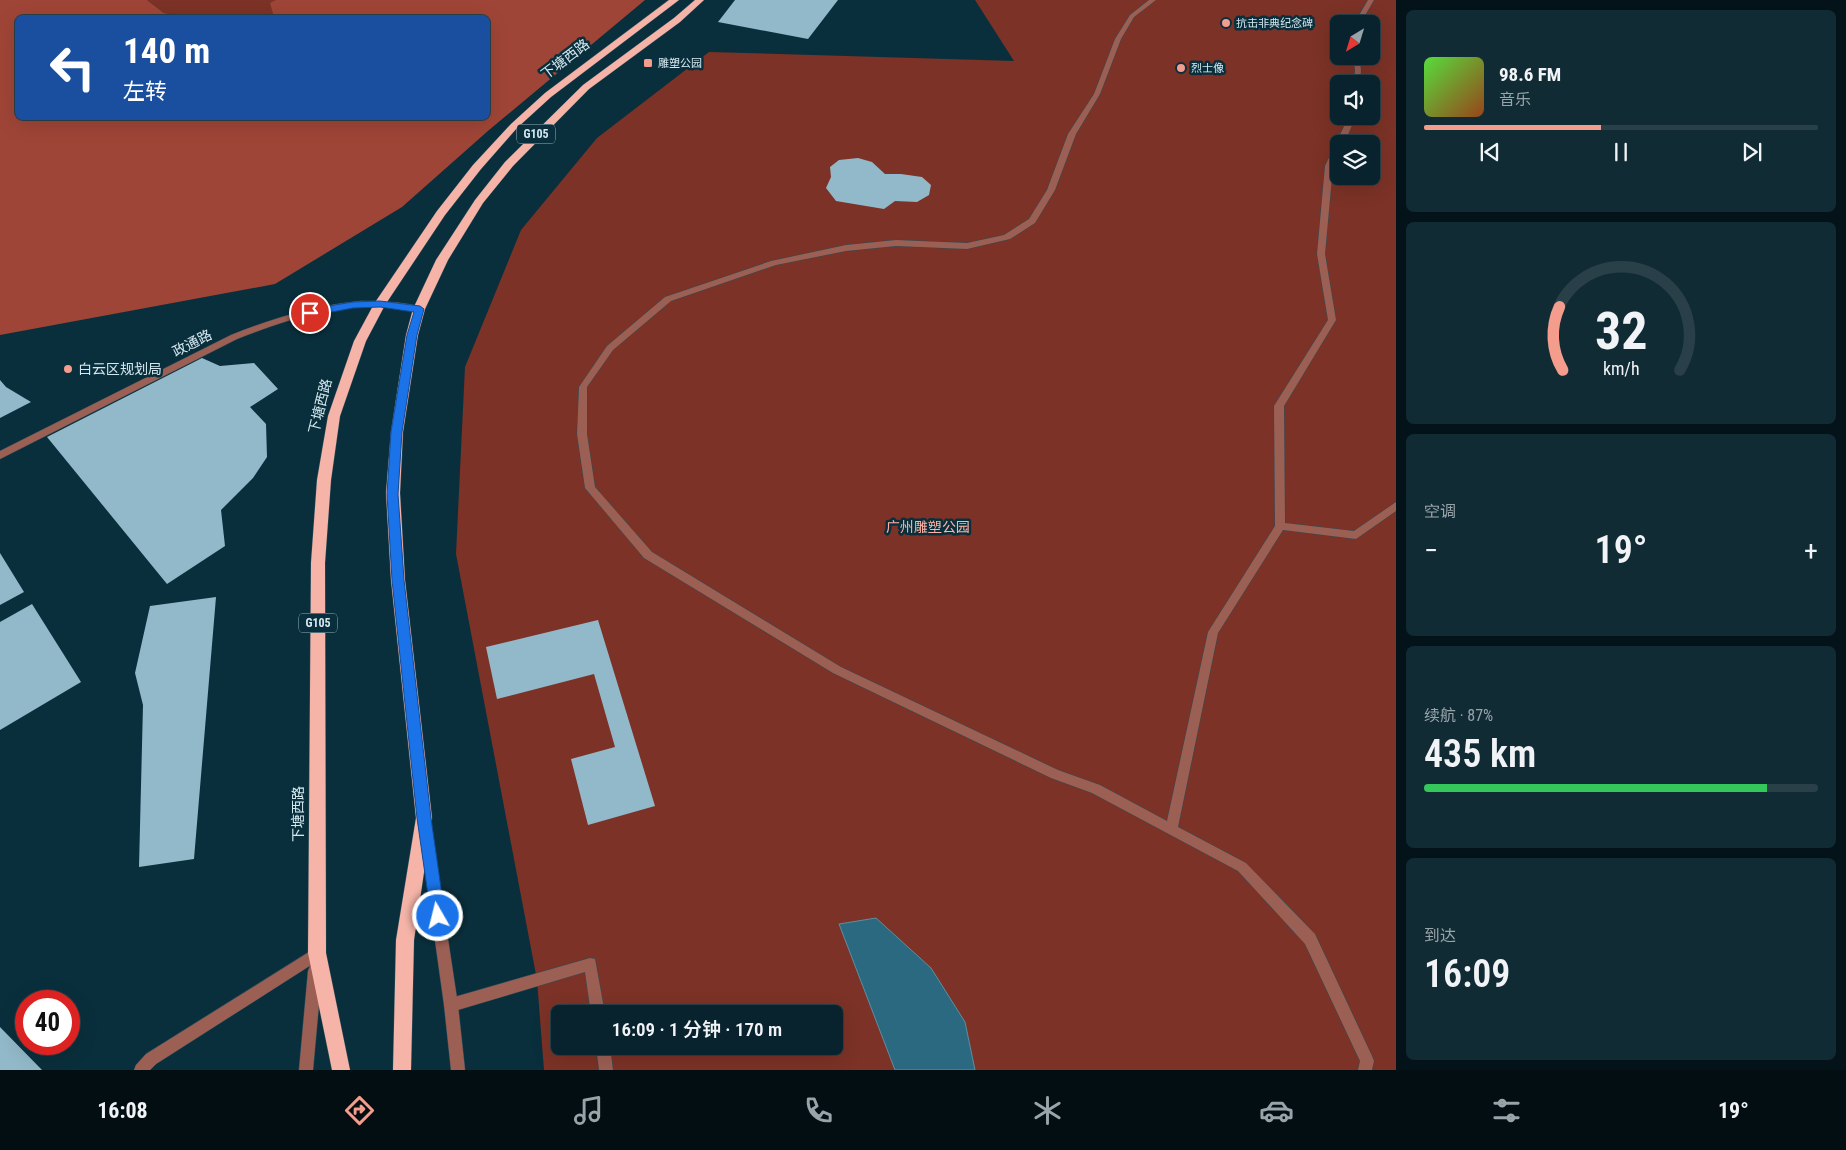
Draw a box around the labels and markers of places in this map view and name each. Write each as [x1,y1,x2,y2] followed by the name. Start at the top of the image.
[1220,17,1232,29] marker: 抗击非典纪念碑
[1236,17,1313,30] place label: 抗击非典纪念碑
[642,57,654,69] marker: 雕塑公园
[658,57,702,70] place label: 雕塑公园
[1175,62,1187,74] marker: 烈士像
[1191,62,1224,75] place label: 烈士像
[289,292,331,334] pin
[78,361,162,377] place label: 白云区规划局
[62,363,74,375] marker: 白云区规划局

